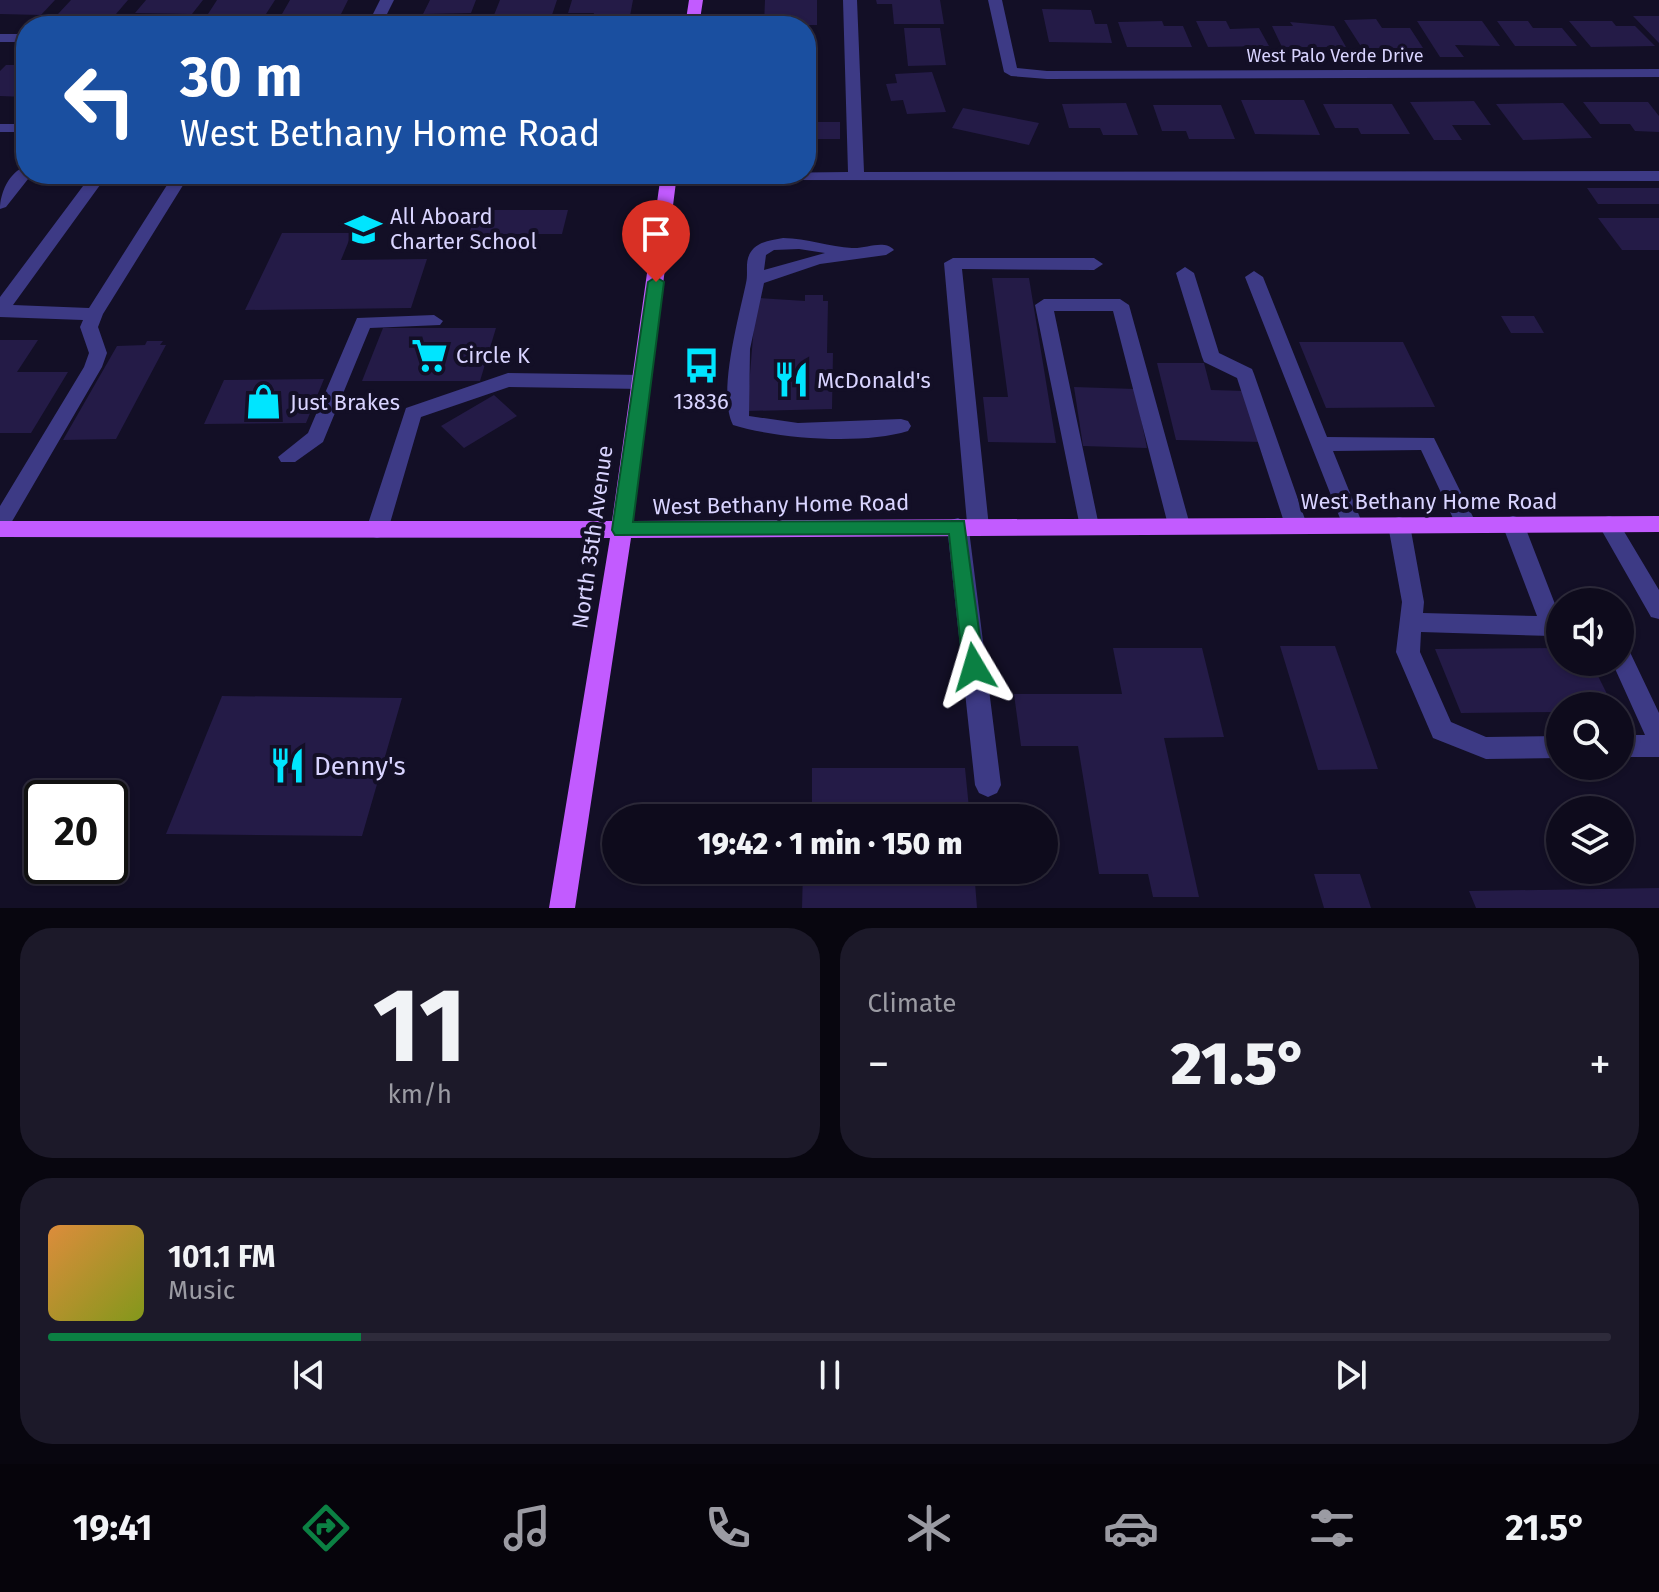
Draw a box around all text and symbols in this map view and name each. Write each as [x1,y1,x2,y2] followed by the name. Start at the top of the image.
[180,44,302,111] text: 30 m
[1246,45,1424,67] street label: West Palo Verde Drive
[48,48,152,152] icon: left
[180,112,600,156] text: West Bethany Home Road
[622,200,690,282] pin
[390,203,537,255] place label: All Aboard Charter School
[345,210,383,248] school or university icon: All Aboard Charter School
[634,212,678,256] icon: arrive
[411,336,449,374] supermarket icon: Circle K
[456,342,530,369] place label: Circle K
[682,346,720,384] bus stop icon: 13836
[772,361,810,399] restaurant icon: McDonald's
[817,367,931,394] place label: McDonald's
[245,383,283,421] shop icon: Just Brakes
[673,388,729,415] place label: 13836
[290,389,400,416] place label: Just Brakes
[566,444,619,630] street label: North 35th Avenue
[1301,488,1557,515] street label: West Bethany Home Road
[652,489,910,520] street label: West Bethany Home Road
[1546,588,1634,884] map controls
[1546,588,1634,676] button: sound
[932,625,1016,709] position arrow
[1546,692,1634,780] button: search
[269,747,307,785] restaurant icon: Denny's
[314,751,406,782] place label: Denny's
[24,780,128,884] speed limit sign: 20
[1546,796,1634,884] button: layers
[698,826,962,862] text: 19:42 · 1 min · 150 m
[372,964,467,1089] text: 11
[868,988,956,1019] text: Climate
[1171,1028,1308,1100] text: 21.5°
[868,1038,890,1091] text: −
[1589,1038,1611,1091] text: +
[388,1079,452,1110] text: km/h
[168,1239,275,1275] text: 101.1 FM
[168,1275,235,1306] text: Music
[287,1353,331,1397] icon: previous
[808,1353,852,1397] icon: pause
[1329,1353,1373,1397] icon: next
[298,1500,354,1556] icon: directions
[499,1500,555,1556] icon: music
[700,1500,756,1556] icon: phone
[901,1500,957,1556] icon: climate
[1103,1500,1159,1556] icon: car
[1304,1500,1360,1556] icon: filters
[73,1506,152,1550] text: 19:41
[1505,1506,1586,1550] text: 21.5°

